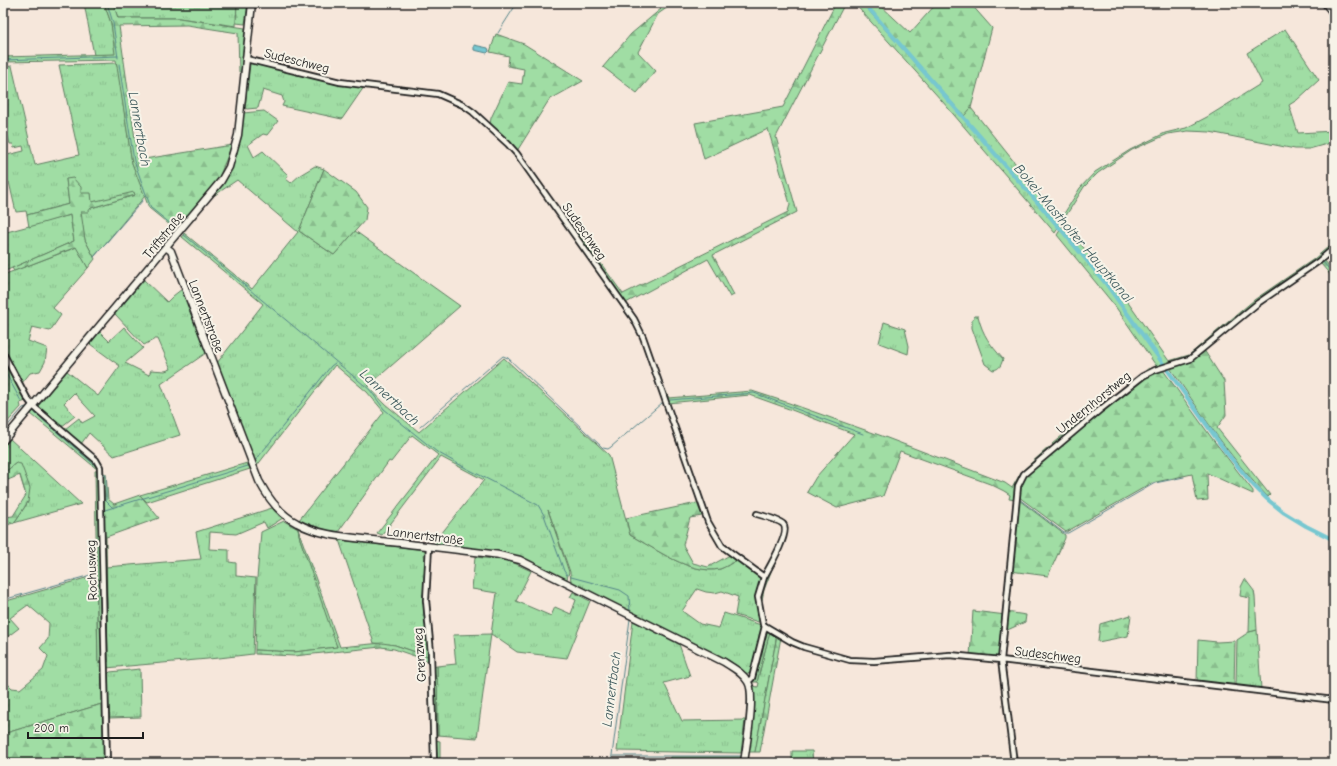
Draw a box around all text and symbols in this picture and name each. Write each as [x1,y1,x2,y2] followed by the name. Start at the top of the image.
[263,45,331,76] street label: Sudeschweg
[125,90,154,168] water label: Lannertbach
[1011,160,1137,307] water label: Bokel-Mastholter Hauptkanal
[559,200,610,263] street label: Sudeschweg
[140,209,188,262] street label: Triftstraße
[186,278,227,355] street label: Lannertstraße
[356,365,423,429] water label: Lannertbach
[1053,368,1133,437] street label: Undernhorstweg
[386,523,464,548] street label: Lannertstraße
[83,539,100,601] street label: Rochusweg
[410,627,429,683] street label: Grenzweg
[1014,643,1082,666] street label: Sudeschweg
[598,650,625,728] water label: Lannertbach
[28,714,143,740] scale bar
[34,721,69,735] text: 200 m

